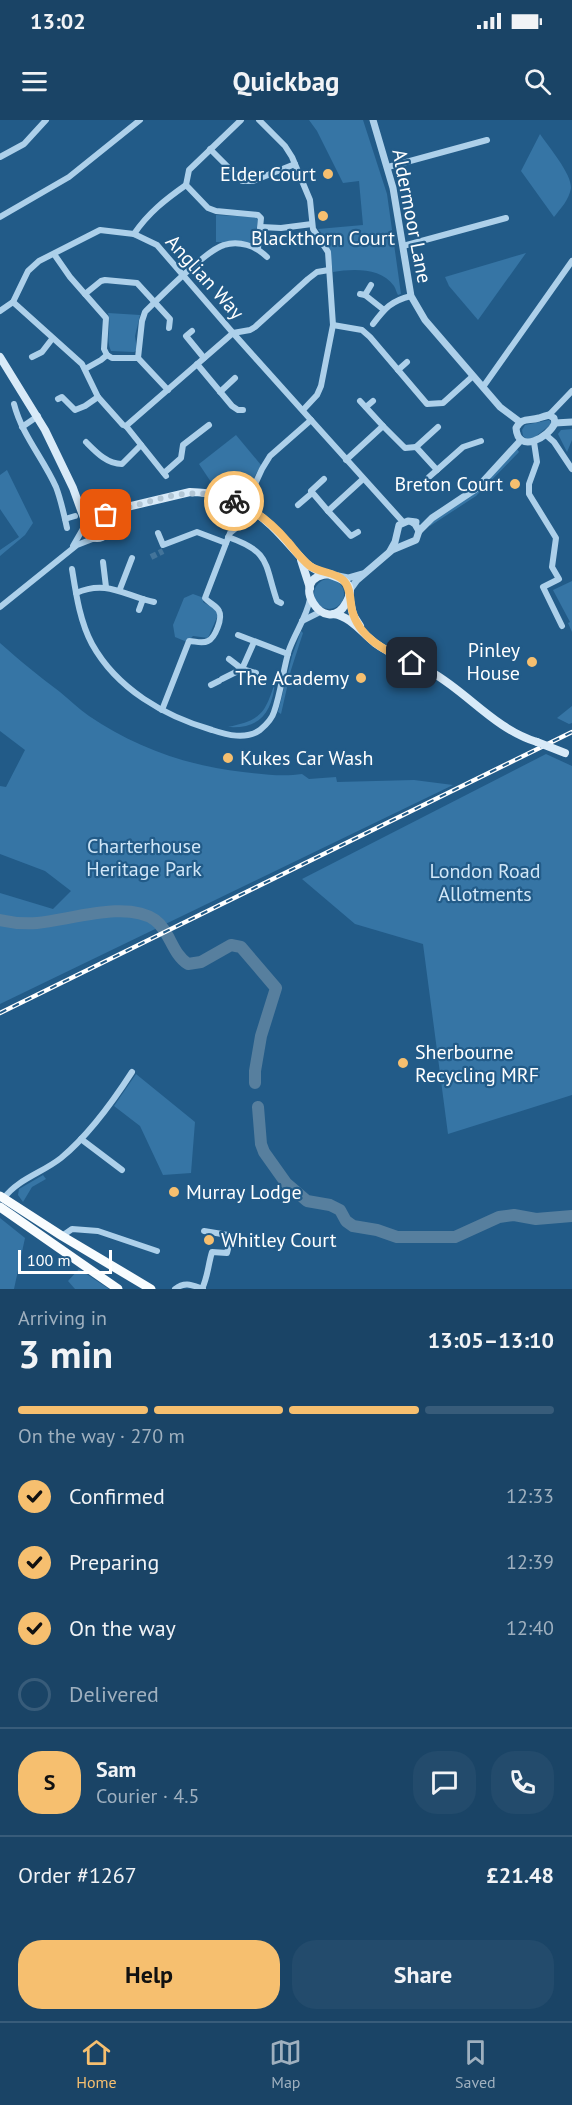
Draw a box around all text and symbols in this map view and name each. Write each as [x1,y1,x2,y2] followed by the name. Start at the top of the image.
[30,7,86,35] text: 13:02
[232,64,340,98] text: Quickbag
[18,65,51,98] icon: menu
[521,65,554,98] icon: search
[386,147,438,285] street label: Aldermoor Lane
[220,161,316,187] place label: Elder Court
[321,167,335,181] marker: Elder Court
[316,209,330,223] marker: Blackthorn Court
[251,225,395,251] place label: Blackthorn Court
[160,229,250,325] street label: Anglian Way
[204,471,264,531] courier
[394,471,503,497] place label: Breton Court
[508,477,522,491] marker: Breton Court
[218,485,251,518] icon: bike
[80,489,131,540] pin
[89,498,122,531] icon: bag
[386,637,437,688] pin
[466,637,521,686] place label: Pinley House
[395,646,428,679] icon: home
[525,655,539,669] marker: Pinley House
[235,665,350,691] place label: The Academy
[354,671,368,685] marker: The Academy
[240,745,373,771] place label: Kukes Car Wash
[221,751,235,765] marker: Kukes Car Wash
[86,833,202,882] park label: Charterhouse Heritage Park
[430,858,540,907] park label: London Road Allotments
[415,1039,539,1088] place label: Sherbourne Recycling MRF
[396,1056,410,1070] marker: Sherbourne Recycling MRF
[186,1179,302,1205] place label: Murray Lodge
[167,1185,181,1199] marker: Murray Lodge
[221,1227,337,1253] place label: Whitley Court
[202,1233,216,1247] marker: Whitley Court
[18,1247,112,1274] scale bar
[27,1250,70,1270] text: 100 m
[18,1305,107,1331] text: Arriving in
[428,1326,554,1354] text: 13:05–13:10
[18,1328,113,1379] text: 3 min
[18,1423,185,1449] text: On the way · 270 m
[18,1480,51,1513] icon: check
[69,1482,165,1510] text: Confirmed
[506,1483,554,1509] text: 12:33
[18,1546,51,1579] icon: check
[69,1548,159,1576] text: Preparing
[506,1549,554,1575] text: 12:39
[18,1612,51,1645] icon: check
[69,1614,176,1642] text: On the way
[506,1615,554,1641] text: 12:40
[69,1680,159,1708] text: Delivered
[413,1751,476,1814] button: chat
[491,1751,554,1814] button: phone
[96,1755,136,1783] text: Sam
[44,1768,55,1796] text: S
[96,1783,199,1809] text: Courier · 4.5
[18,1861,137,1889] text: Order #1267
[486,1861,554,1889] text: £21.48
[18,1940,280,2009] button: Help
[292,1940,554,2009] button: Share
[76,2036,117,2092] tab: Home
[269,2036,302,2092] tab: Map
[455,2036,496,2092] tab: Saved

